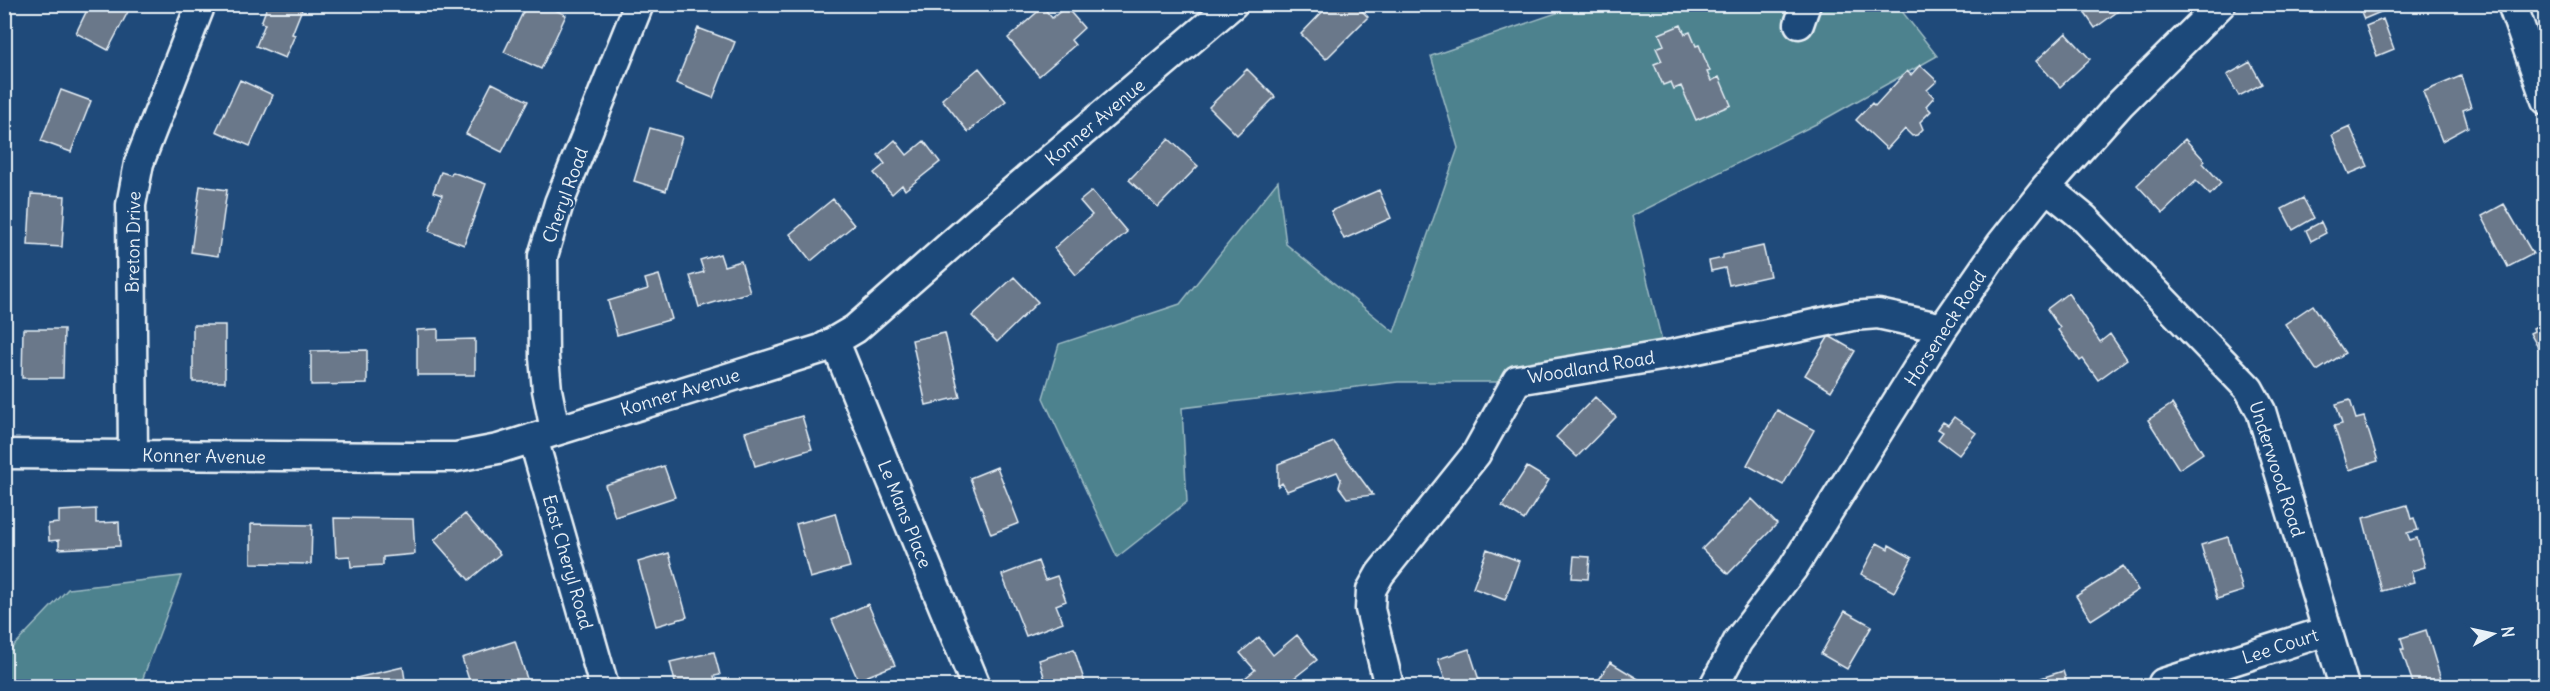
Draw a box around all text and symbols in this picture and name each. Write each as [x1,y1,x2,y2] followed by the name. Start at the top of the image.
[1040,73,1150,171] street label: Konner Avenue
[537,144,593,246] street label: Cheryl Road
[121,191,145,293] street label: Breton Drive
[1899,266,1991,390] street label: Horseneck Road
[1526,346,1657,388] street label: Woodland Road
[618,363,742,421] street label: Konner Avenue
[2244,398,2310,540] street label: Underwood Road
[142,443,266,469] street label: Konner Avenue
[873,457,937,571] street label: Le Mans Place
[538,492,598,632] street label: East Cheryl Road
[2463,604,2523,664] north arrow
[2239,623,2321,669] street label: Lee Court
[2497,625,2519,639] text: N

